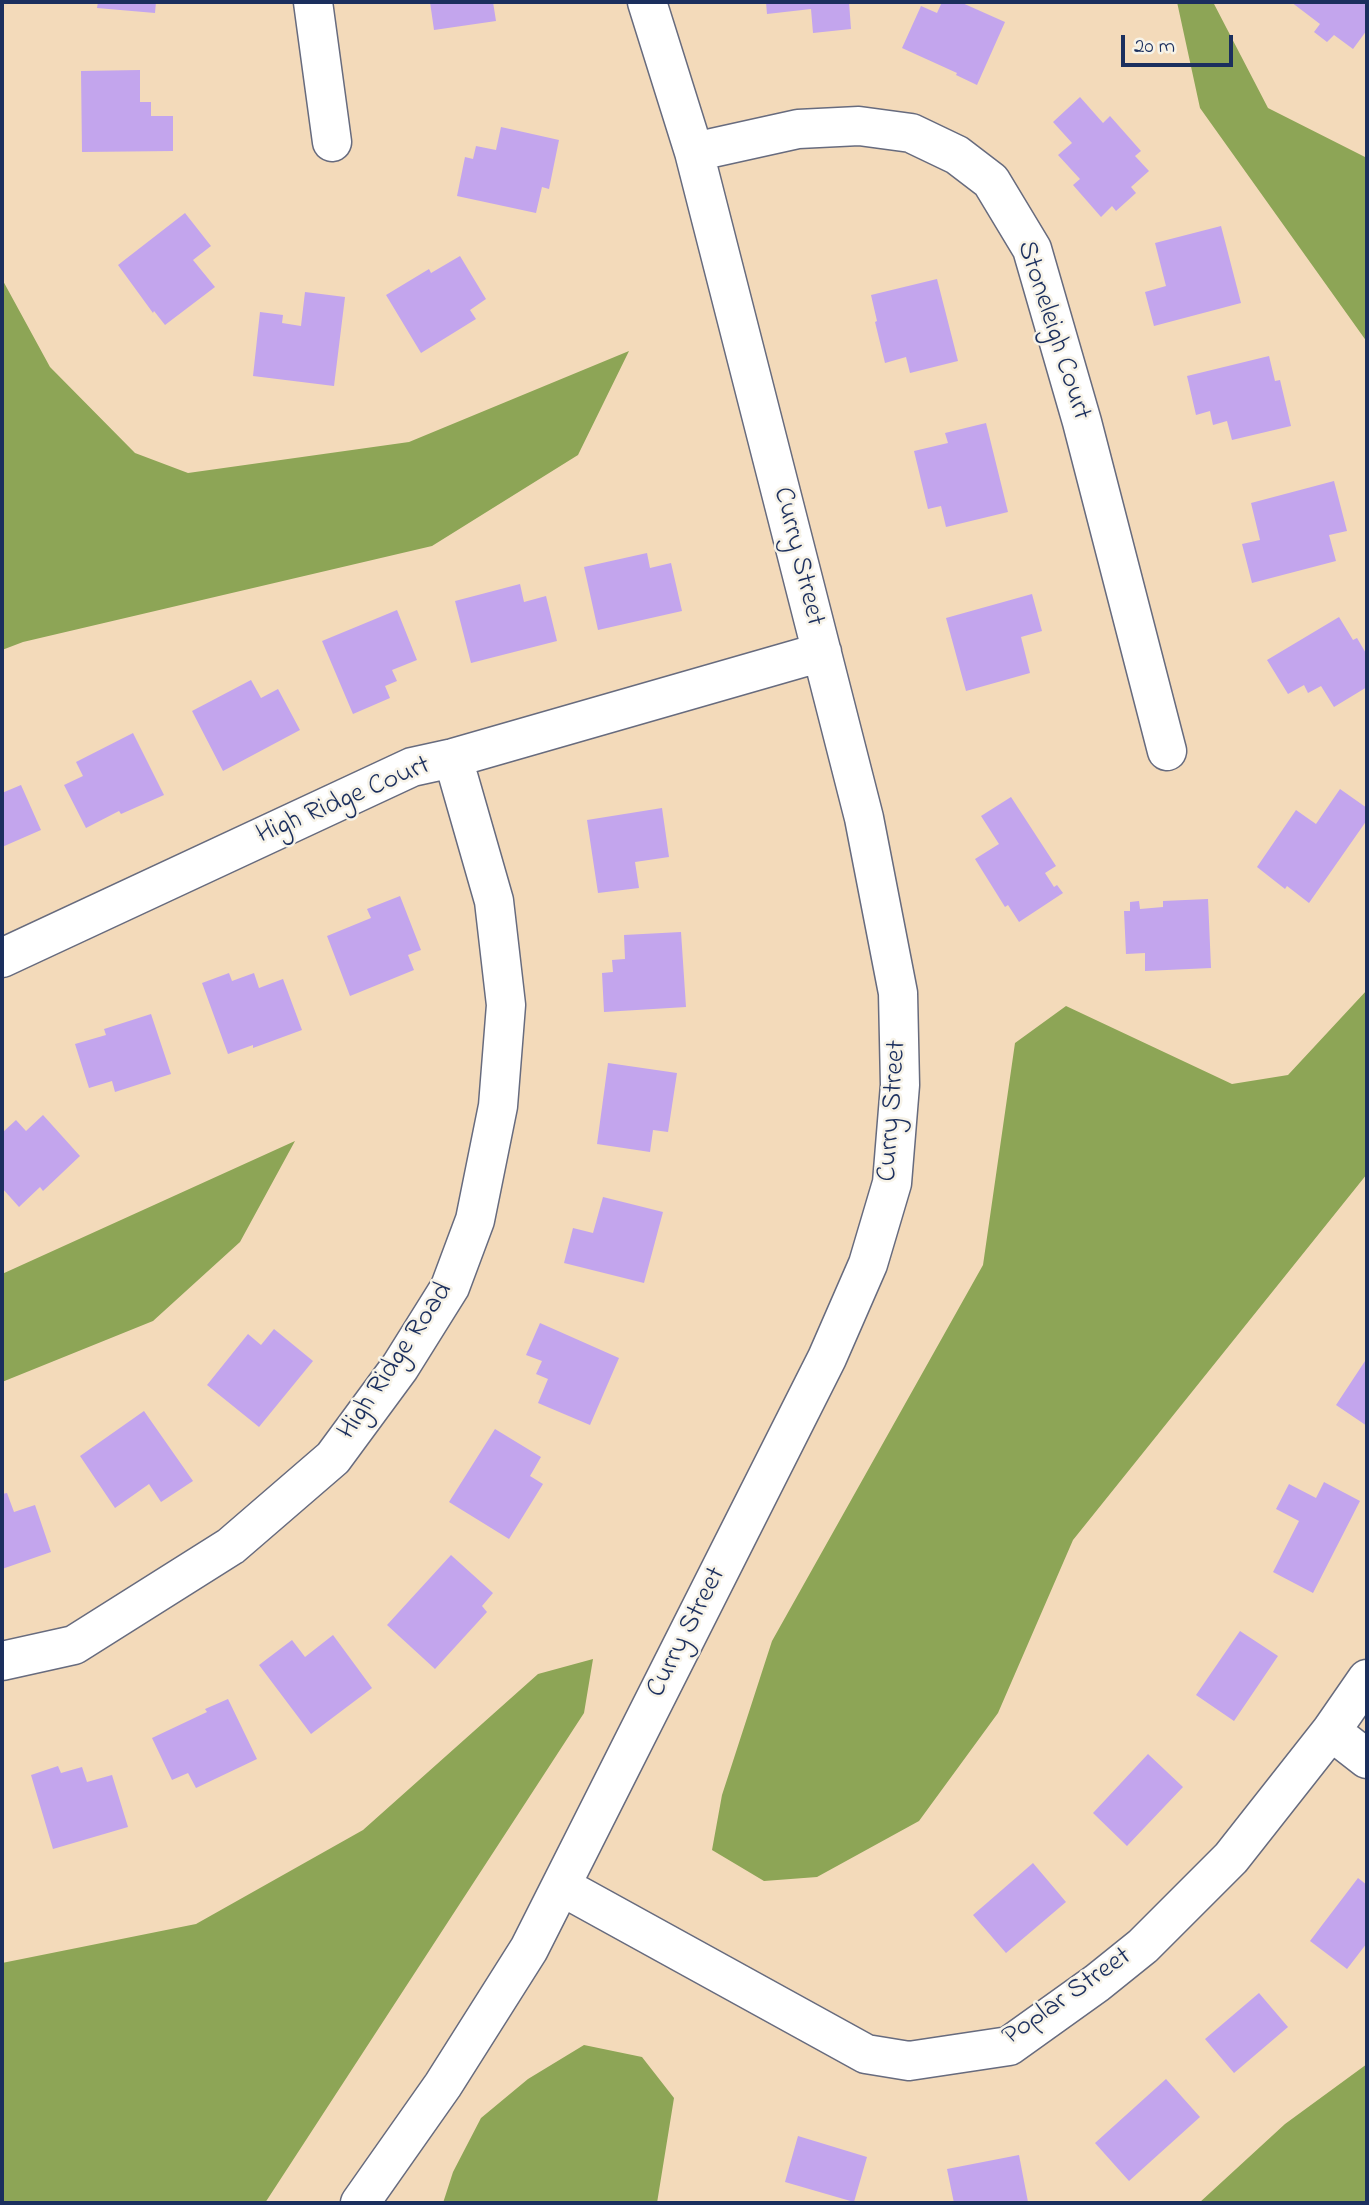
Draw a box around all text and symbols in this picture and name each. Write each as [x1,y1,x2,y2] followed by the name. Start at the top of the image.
[1124,21,1236,65] scale bar
[1134,32,1175,62] text: 20 m
[1007,237,1097,425] street label: Stoneleigh Court
[764,484,830,630] street label: Curry Street
[252,750,436,854] street label: High Ridge Court
[872,1039,916,1183] street label: Curry Street
[332,1277,462,1447] street label: High Ridge Road
[641,1562,735,1704] street label: Curry Street
[997,1941,1139,2055] street label: Poplar Street

